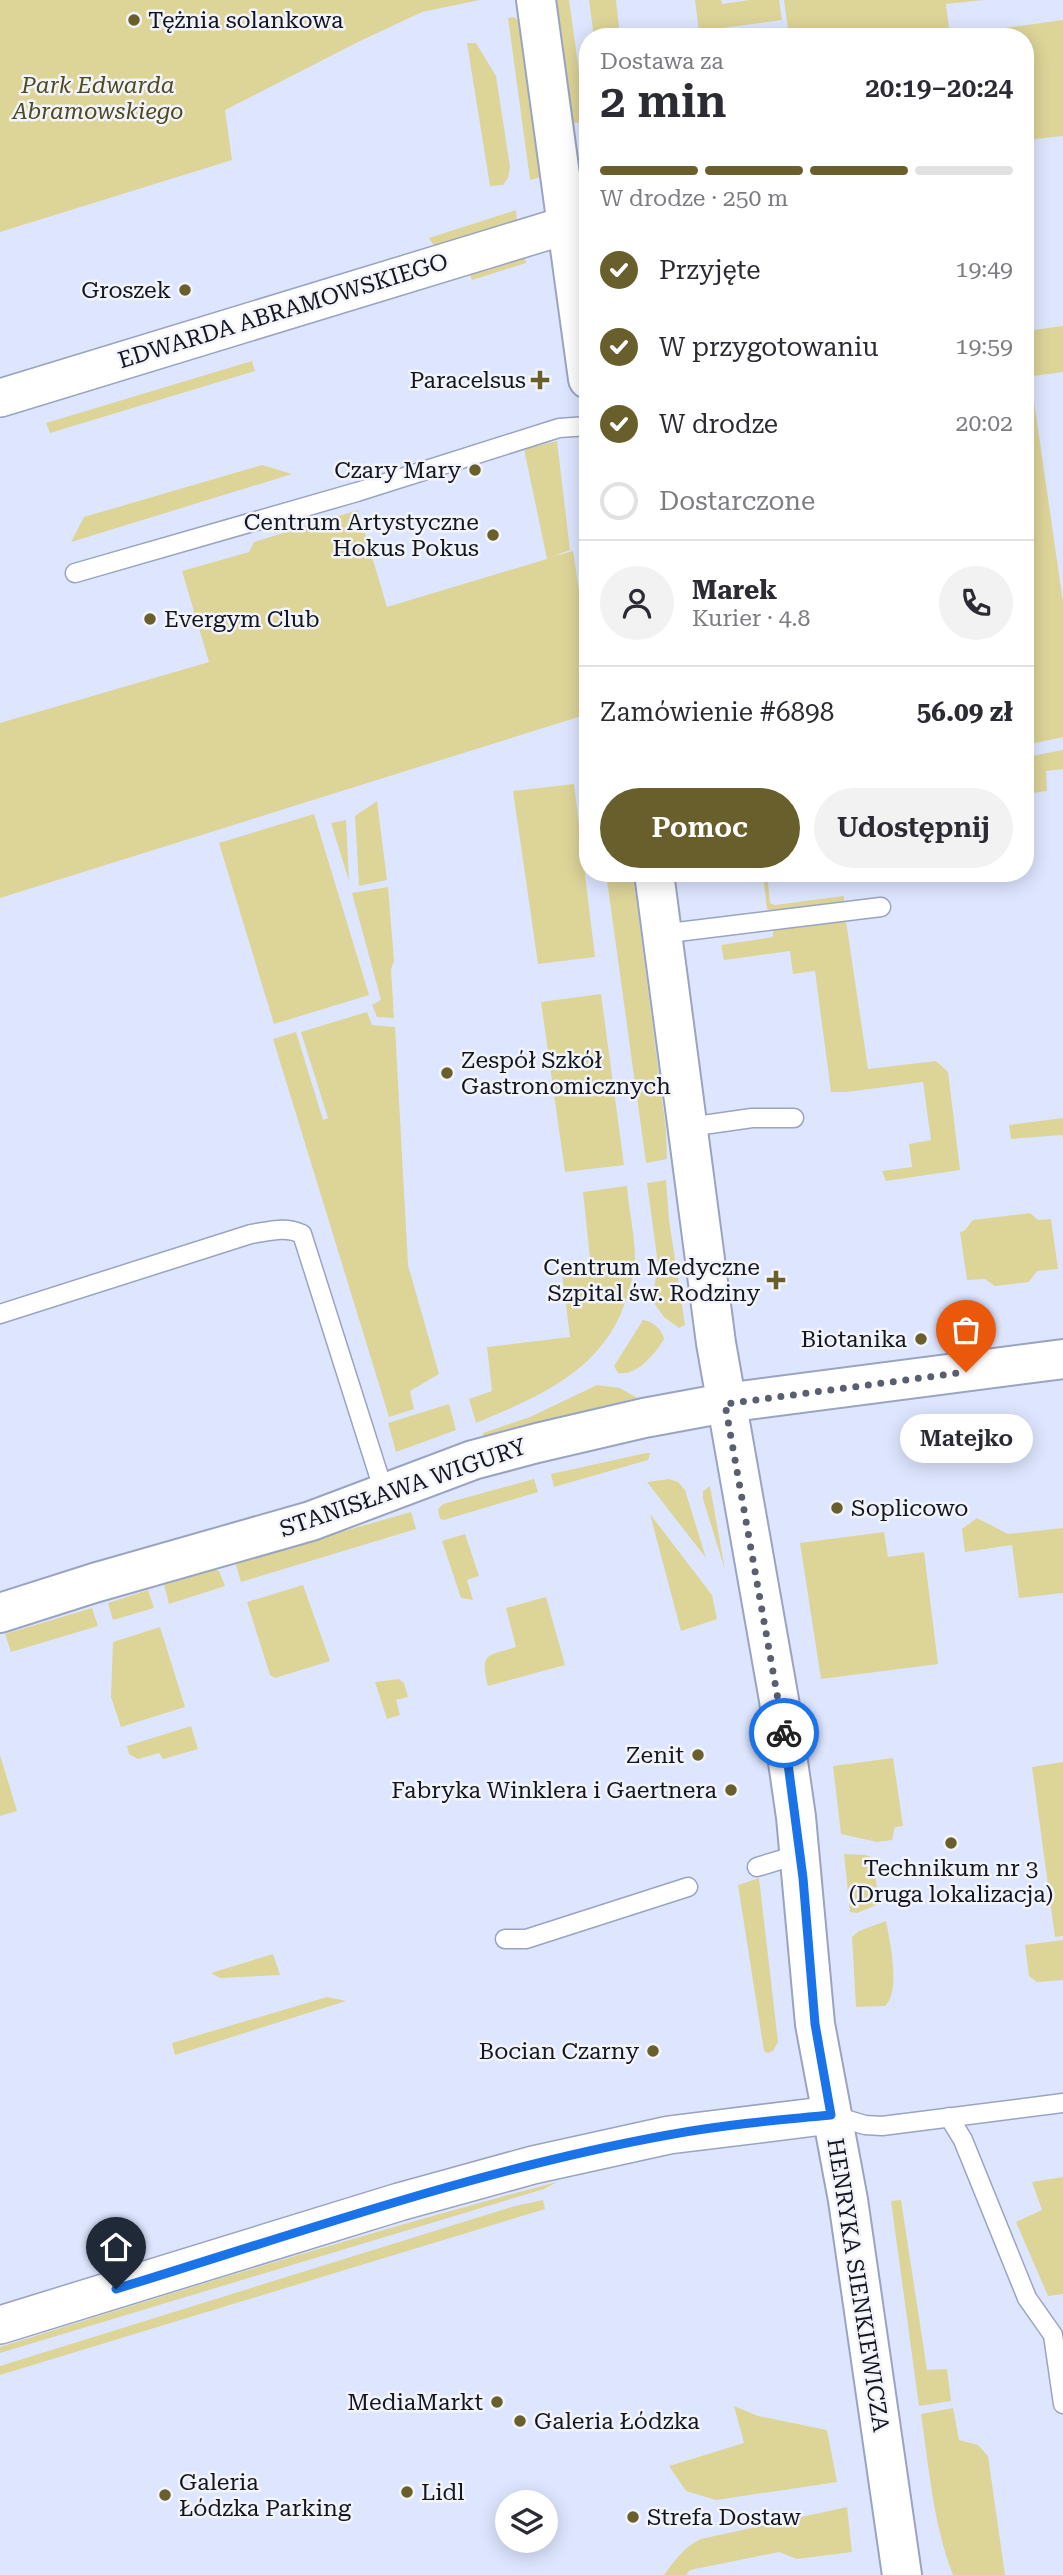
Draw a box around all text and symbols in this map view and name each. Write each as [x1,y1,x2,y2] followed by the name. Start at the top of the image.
[148,7,344,34] place label: Tężnia solankowa
[126,12,142,28] marker: Tężnia solankowa
[600,48,724,75] text: Dostawa za
[10,72,184,125] park label: Park Edwarda Abramowskiego
[865,73,1013,103] text: 20:19–20:24
[600,74,727,128] text: 2 min
[600,185,788,212] text: W drodze · 250 m
[115,248,451,374] street label: EDWARDA ABRAMOWSKIEGO
[600,251,638,289] icon: check
[659,255,761,285] text: Przyjęte
[956,256,1013,283] text: 19:49
[81,277,171,304] place label: Groszek
[177,282,193,298] marker: Groszek
[600,328,638,366] icon: check
[659,332,879,362] text: W przygotowaniu
[956,333,1013,360] text: 19:59
[409,367,526,394] place label: Paracelsus
[532,372,548,388] marker: Paracelsus
[600,405,638,443] icon: check
[659,409,778,439] text: W drodze
[956,410,1013,437] text: 20:02
[334,457,461,484] place label: Czary Mary
[467,462,483,478] marker: Czary Mary
[659,486,815,516] text: Dostarczone
[244,509,479,562] place label: Centrum Artystyczne Hokus Pokus
[485,527,501,543] marker: Centrum Artystyczne Hokus Pokus
[600,566,674,640] button: person
[939,566,1013,640] button: phone
[692,575,777,605] text: Marek
[692,605,810,632] text: Kurier · 4.8
[164,606,320,633] place label: Evergym Club
[142,611,158,627] marker: Evergym Club
[600,697,834,727] text: Zamówienie #6898
[917,697,1013,727] text: 56.09 zł
[600,788,800,868] button: Pomoc
[814,788,1013,868] button: Udostępnij
[461,1047,671,1100] place label: Zespół Szkół Gastronomicznych
[439,1065,455,1081] marker: Zespół Szkół Gastronomicznych
[543,1254,760,1307] place label: Centrum Medyczne Szpital św. Rodziny
[766,1270,786,1290] marker: Centrum Medyczne Szpital św. Rodziny
[936,1300,996,1372] pin
[947,1311,985,1349] icon: bag
[801,1326,908,1353] place label: Biotanika
[913,1331,929,1347] marker: Biotanika
[900,1414,1032,1463] callout: Matejko
[920,1425,1013,1452] text: Matejko
[276,1433,530,1543] street label: STANISŁAWA WIGURY
[851,1495,968,1522] place label: Soplicowo
[829,1500,845,1516] marker: Soplicowo
[749,1698,819,1768] courier
[765,1714,803,1752] icon: bike
[626,1742,684,1769] place label: Zenit
[690,1747,706,1763] marker: Zenit
[391,1777,718,1804] place label: Fabryka Winklera i Gaertnera
[723,1782,739,1798] marker: Fabryka Winklera i Gaertnera
[943,1835,959,1851] marker: Technikum nr 3 (Druga lokalizacja)
[849,1855,1053,1908] place label: Technikum nr 3 (Druga lokalizacja)
[479,2038,639,2065] place label: Bocian Czarny
[645,2043,661,2059] marker: Bocian Czarny
[821,2136,895,2434] street label: HENRYKA SIENKIEWICZA
[86,2217,146,2289] pin
[97,2228,135,2266] icon: home
[347,2389,483,2416] place label: MediaMarkt
[489,2394,505,2410] marker: MediaMarkt
[534,2408,700,2435] place label: Galeria Łódzka
[512,2413,528,2429] marker: Galeria Łódzka
[179,2469,351,2522] place label: Galeria Łódzka Parking
[421,2479,464,2506] place label: Lidl
[399,2484,415,2500] marker: Lidl
[157,2487,173,2503] marker: Galeria Łódzka Parking
[495,2490,558,2553] map controls
[495,2490,558,2553] button: layers
[647,2504,801,2531] place label: Strefa Dostaw
[625,2509,641,2525] marker: Strefa Dostaw

